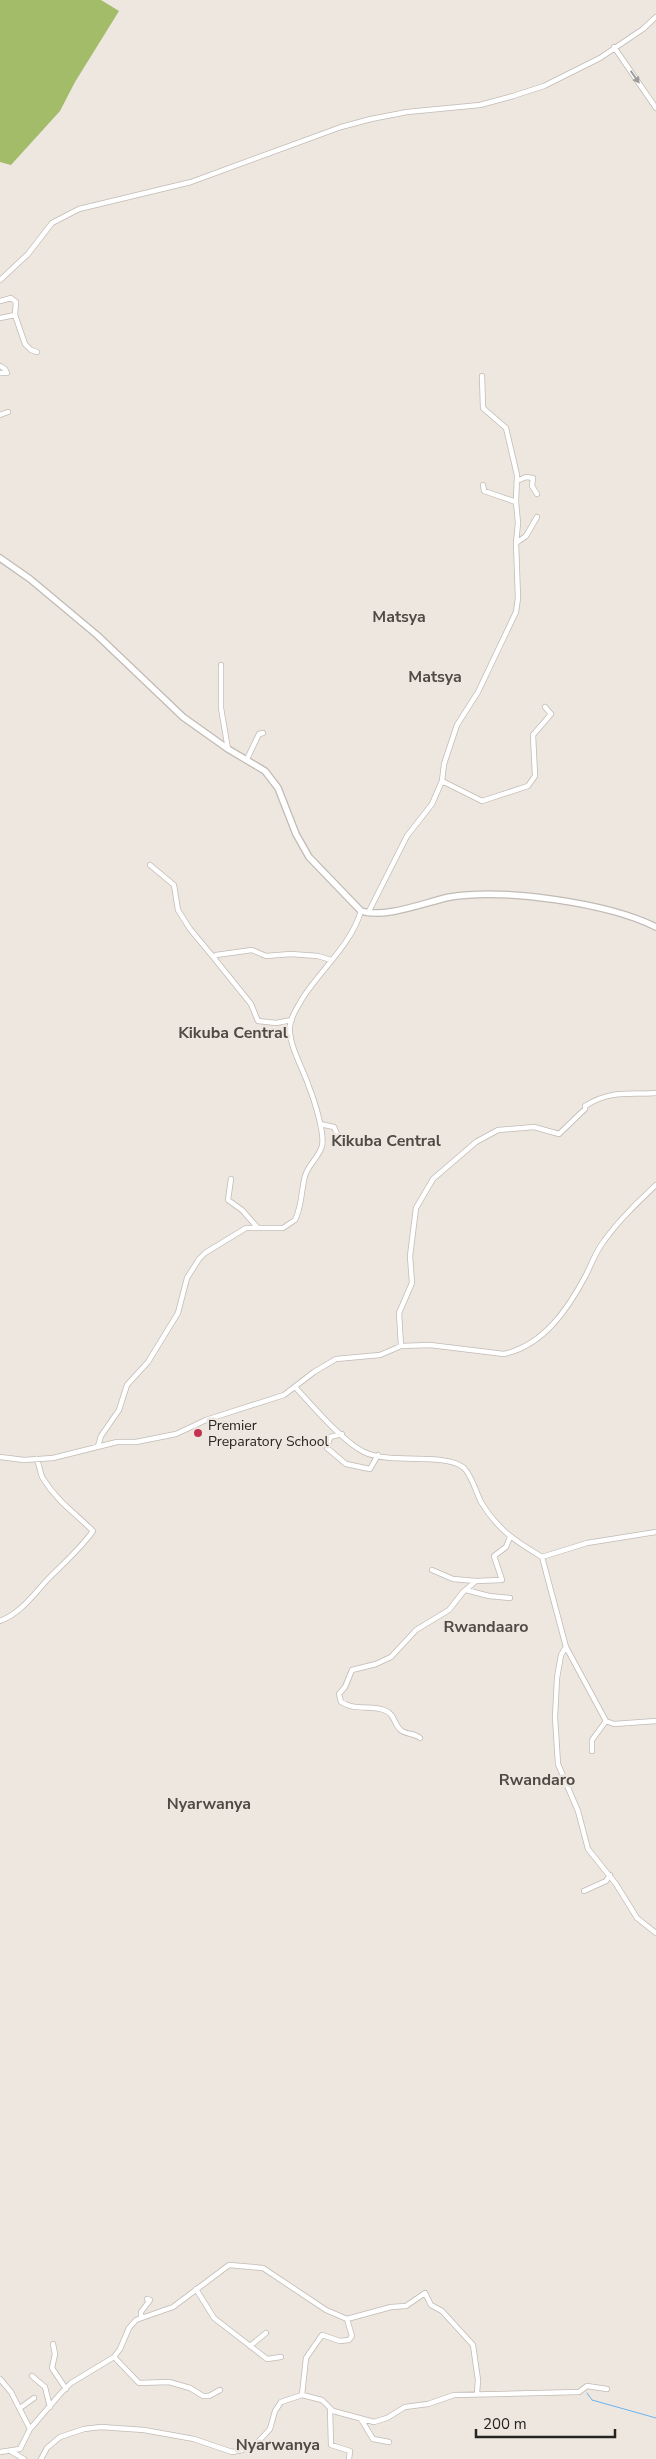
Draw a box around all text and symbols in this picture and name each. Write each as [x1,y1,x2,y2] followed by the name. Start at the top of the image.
[630,71,640,84] one-way arrow
[372,606,426,628] district label: Matsya
[408,666,462,688] district label: Matsya
[178,1022,288,1044] district label: Kikuba Central
[331,1130,441,1152] district label: Kikuba Central
[208,1416,329,1451] place label: Premier Preparatory School
[192,1427,204,1439] marker: Premier Preparatory School
[443,1616,529,1638] district label: Rwandaaro
[499,1769,575,1791] district label: Rwandaro
[167,1793,251,1815] district label: Nyarwanya
[476,2406,615,2438] scale bar
[483,2414,527,2434] text: 200 m
[236,2434,320,2456] district label: Nyarwanya

